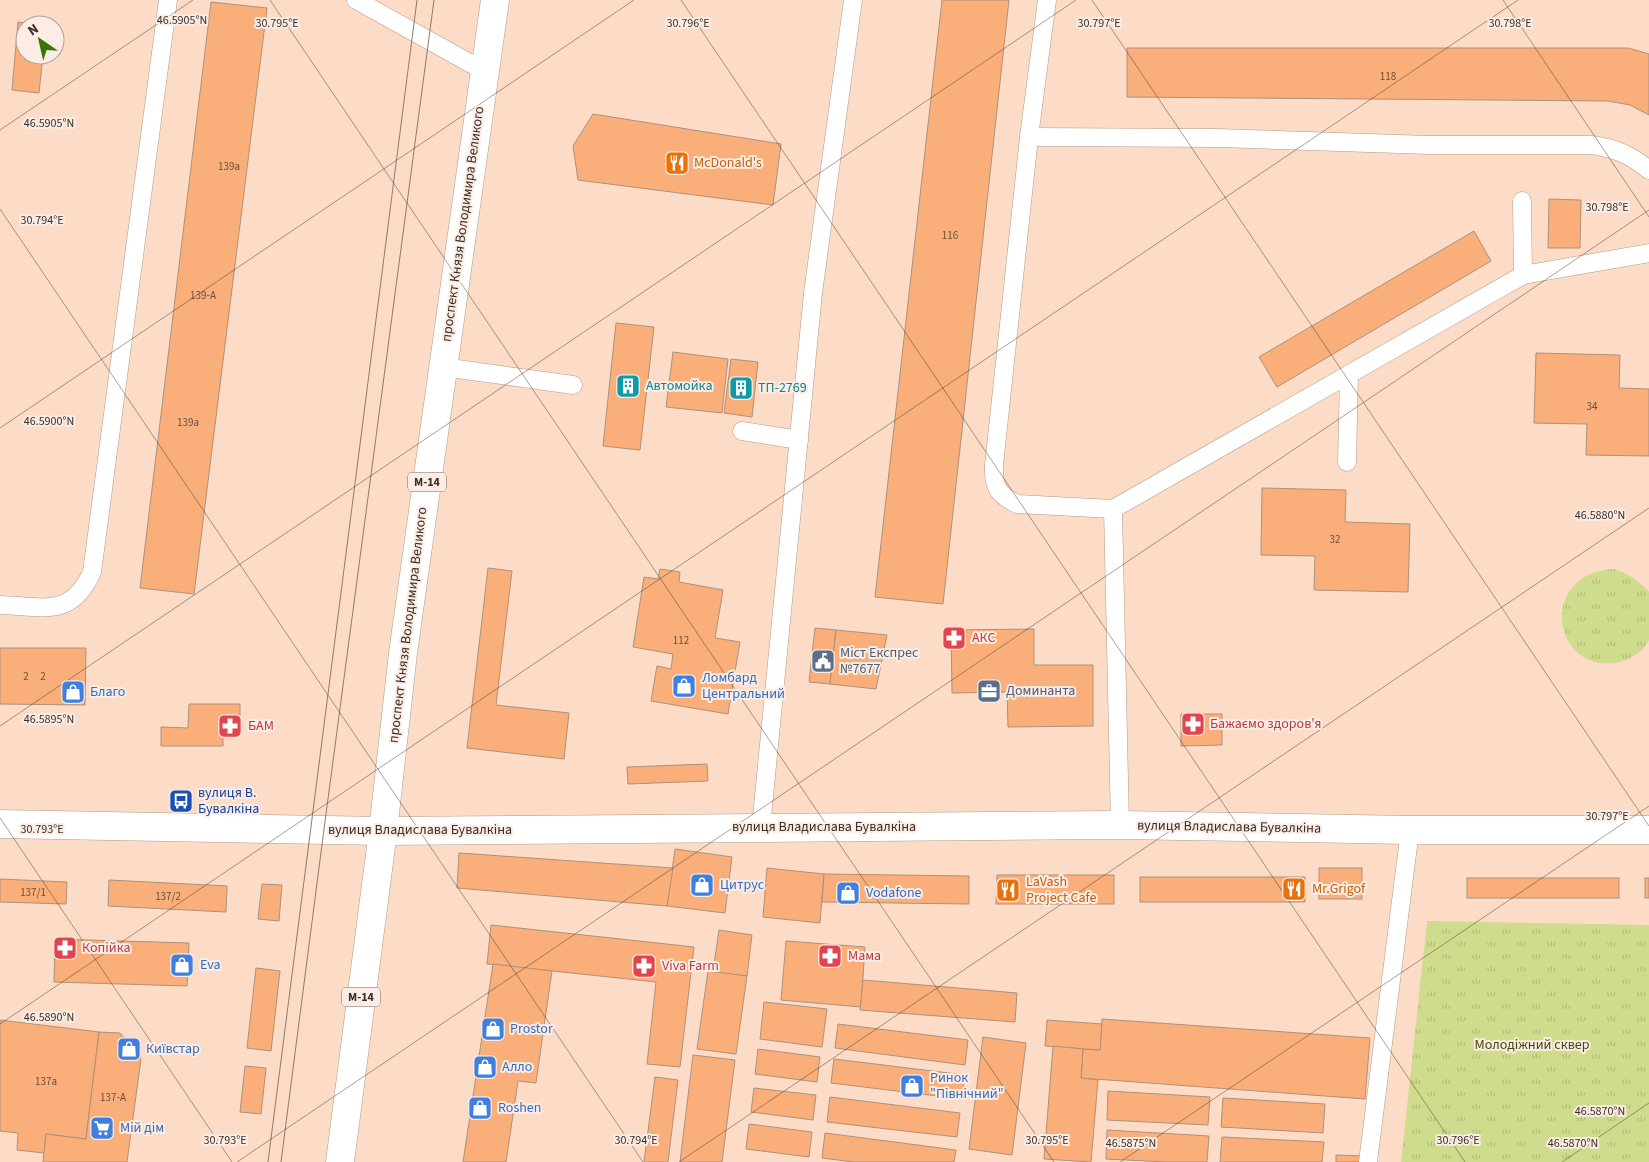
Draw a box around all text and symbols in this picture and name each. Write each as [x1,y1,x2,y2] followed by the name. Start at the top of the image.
[157,12,207,29] text: 46.5905°N
[15,15,65,65] north arrow
[255,15,299,32] text: 30.795°E
[666,15,710,32] text: 30.796°E
[1077,15,1121,32] text: 30.797°E
[1488,15,1532,32] text: 30.798°E
[24,19,43,41] text: N
[1380,69,1397,84] house number: 118
[437,105,489,343] street label: проспект Князя Володимира Великого
[24,115,74,132] text: 46.5905°N
[664,150,690,176] restaurant icon: McDonald's
[694,153,762,173] place label: McDonald's
[218,159,240,174] house number: 139а
[1585,199,1629,216] text: 30.798°E
[20,212,64,229] text: 30.794°E
[942,228,959,243] house number: 116
[190,288,216,303] house number: 139-А
[615,373,641,399] building icon: Автомойка
[728,375,754,401] building icon: ТП-2769
[646,376,712,396] place label: Автомойка
[758,378,807,398] place label: ТП-2769
[1587,399,1598,414] house number: 34
[24,413,74,430] text: 46.5900°N
[177,415,199,430] house number: 139а
[408,472,446,492] road number: М-14
[384,506,432,744] street label: проспект Князя Володимира Великого
[1575,507,1625,524] text: 46.5880°N
[1330,532,1340,547] house number: 32
[941,625,967,651] pharmacy icon: АКС
[972,628,996,648] place label: АКС
[673,633,689,648] house number: 112
[840,643,919,679] place label: Міст Експрес №7677
[810,648,836,674] public building icon: Міст Експрес №7677
[702,668,785,704] place label: Ломбард Центральний
[23,669,29,684] house number: 2
[40,669,46,684] house number: 2
[671,673,697,699] shop icon: Ломбард Центральний
[976,678,1002,704] office icon: Доминанта
[60,679,86,705] shop icon: Благо
[1006,681,1075,701] place label: Доминанта
[90,682,125,702] place label: Благо
[24,711,74,728] text: 46.5895°N
[1180,711,1206,737] pharmacy icon: Бажаємо здоров'я
[217,713,243,739] pharmacy icon: БАМ
[1210,714,1322,734] place label: Бажаємо здоров'я
[248,716,274,736] place label: БАМ
[198,783,259,819] place label: вулиця В. Бувалкіна
[168,788,194,814] bus stop icon: вулиця В. Бувалкіна
[1585,808,1629,825] text: 30.797°E
[1137,815,1321,839] street label: вулиця Владислава Бувалкіна
[732,817,916,837] street label: вулиця Владислава Бувалкіна
[328,820,512,840] street label: вулиця Владислава Бувалкіна
[20,821,64,838] text: 30.793°E
[689,872,715,898] shop icon: Цитрус
[1026,872,1096,908] place label: LaVash Project Cafe
[720,875,765,895] place label: Цитрус
[1281,876,1307,902] restaurant icon: Mr.Grigof
[995,877,1021,903] restaurant icon: LaVash Project Cafe
[1312,879,1366,899] place label: Mr.Grigof
[835,880,861,906] shop icon: Vodafone
[866,883,922,903] place label: Vodafone
[20,885,46,900] house number: 137/1
[155,889,181,904] house number: 137/2
[52,935,78,961] pharmacy icon: Копійка
[82,938,131,958] place label: Копійка
[817,943,843,969] pharmacy icon: Мама
[848,946,881,966] place label: Мама
[169,952,195,978] shop icon: Eva
[631,953,657,979] pharmacy icon: Viva Farm
[200,955,221,975] place label: Eva
[662,956,719,976] place label: Viva Farm
[342,988,380,1006] road number: М-14
[24,1009,74,1026] text: 46.5890°N
[480,1016,506,1042] shop icon: Prostor
[510,1019,553,1039] place label: Prostor
[1475,1035,1590,1055] park label: Молодіжний сквер
[116,1036,142,1062] shop icon: Київстар
[146,1039,200,1059] place label: Київстар
[472,1054,498,1080] shop icon: Алло
[502,1057,532,1077] place label: Алло
[930,1068,1004,1104] place label: Ринок "Північний"
[899,1073,925,1099] shop icon: Ринок "Північний"
[35,1074,57,1089] house number: 137а
[100,1090,126,1105] house number: 137-А
[467,1095,493,1121] shop icon: Roshen
[498,1098,541,1118] place label: Roshen
[1575,1103,1625,1120] text: 46.5870°N
[89,1115,115,1141] supermarket icon: Мій дім
[120,1118,164,1138] place label: Мій дім
[203,1132,247,1149] text: 30.793°E
[614,1132,658,1149] text: 30.794°E
[1025,1132,1069,1149] text: 30.795°E
[1436,1132,1480,1149] text: 30.796°E
[1106,1135,1156,1152] text: 46.5875°N
[1548,1135,1598,1152] text: 46.5870°N

